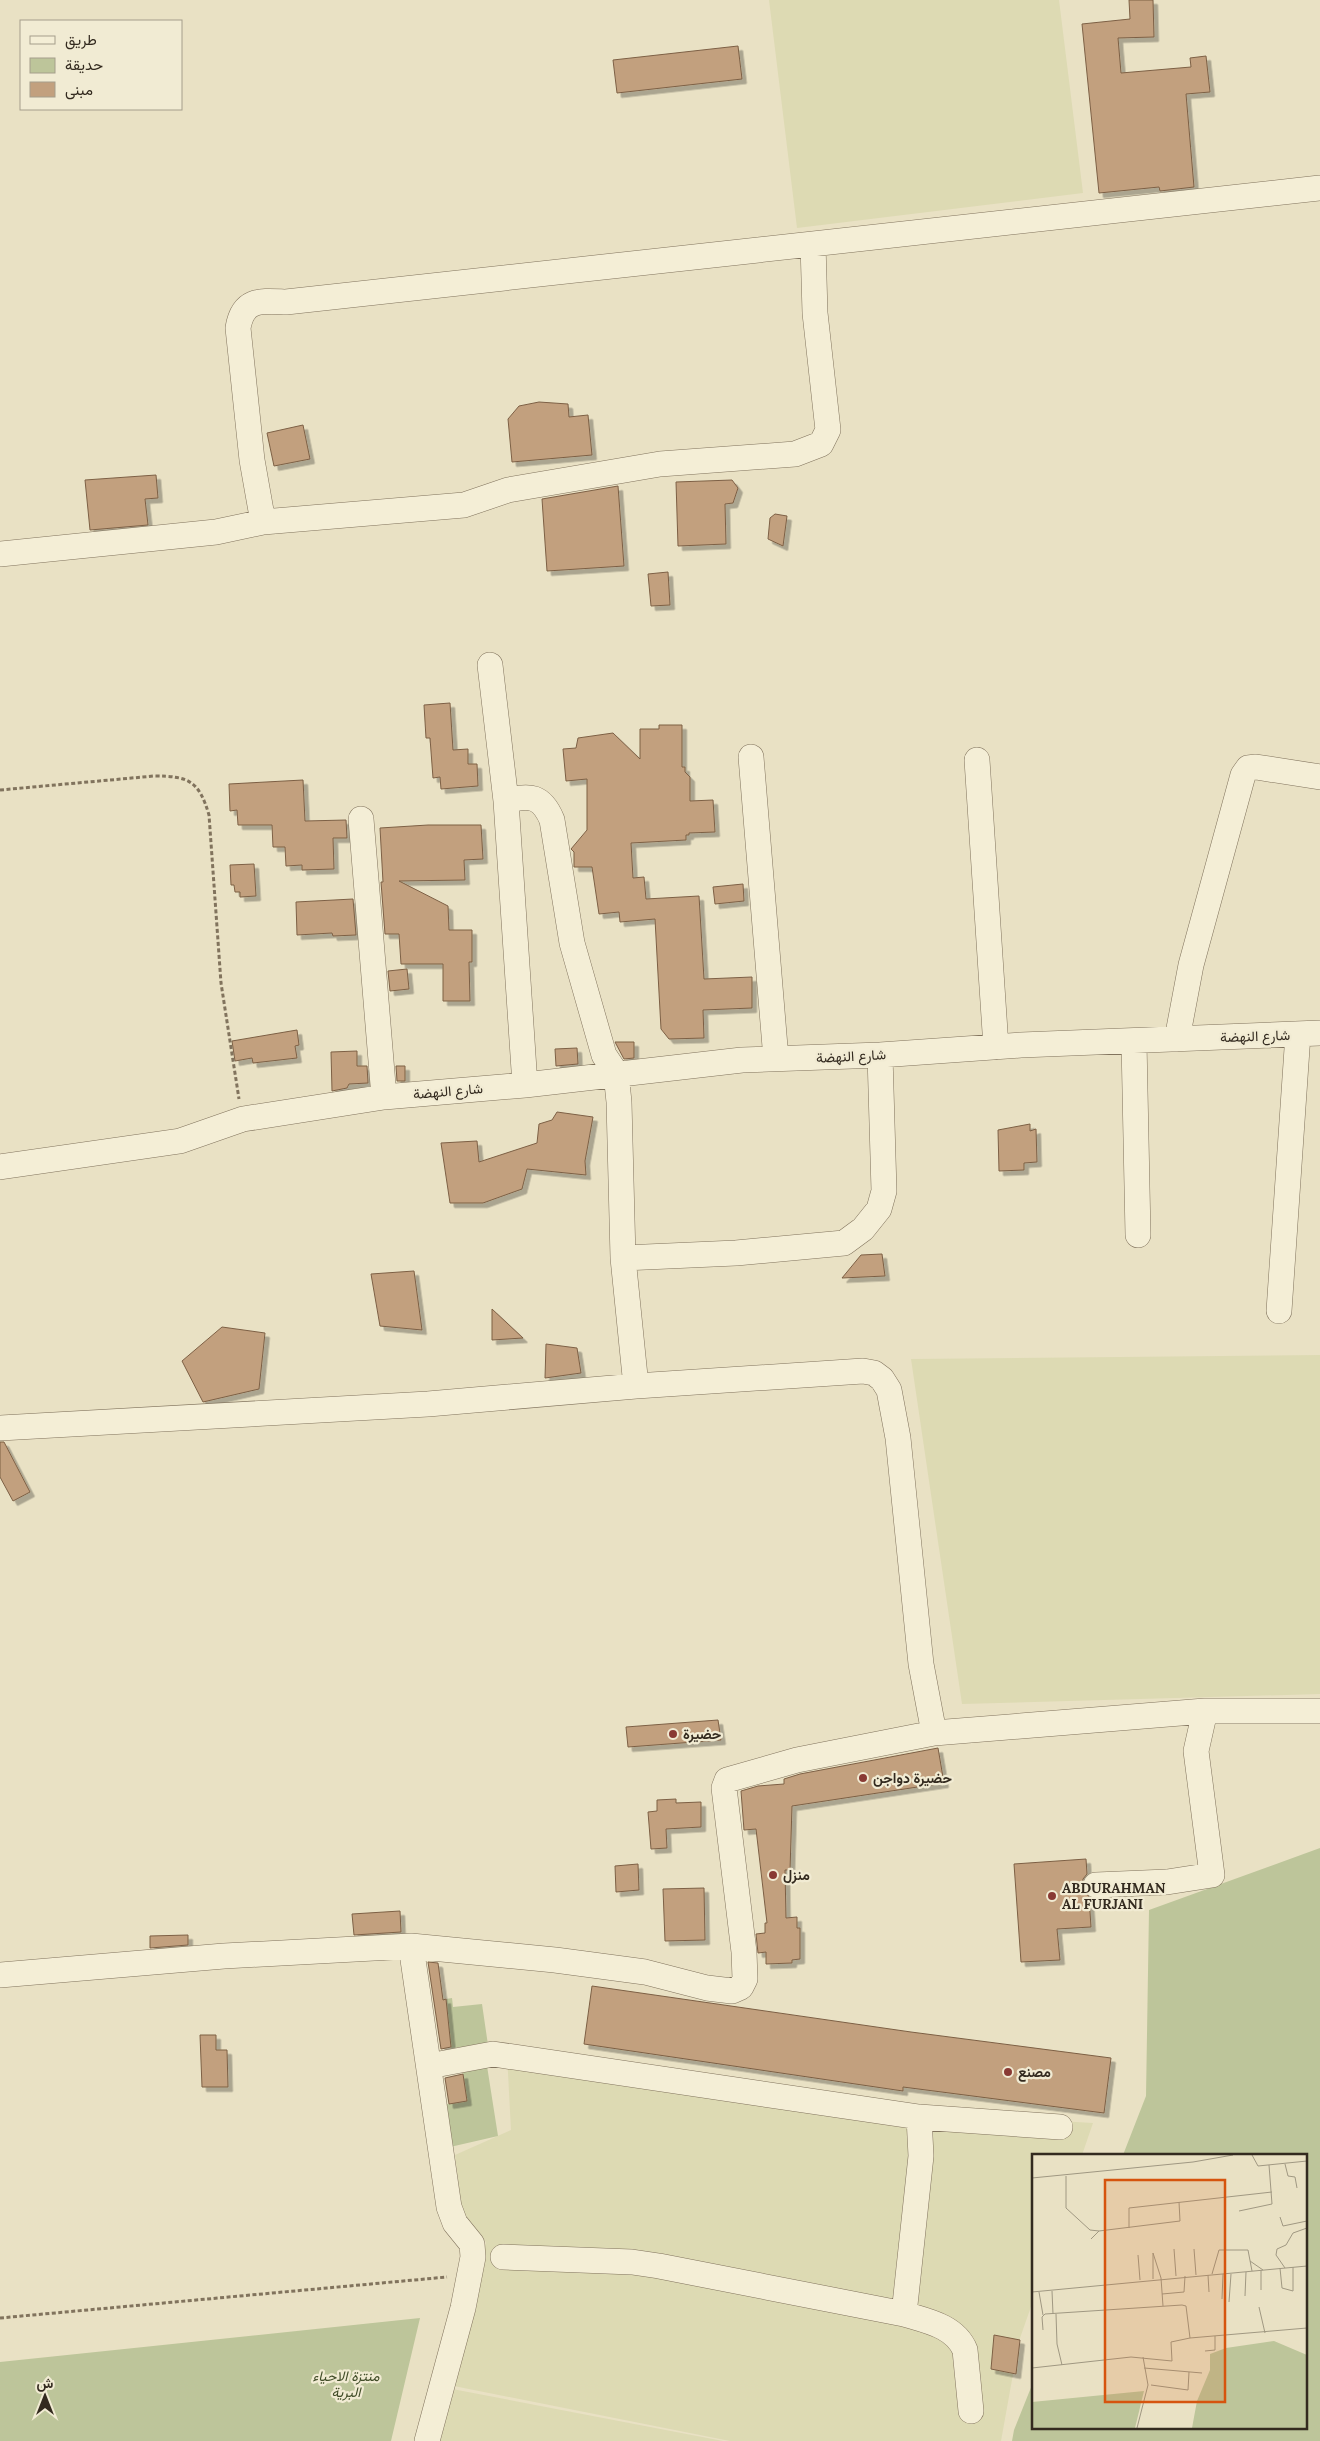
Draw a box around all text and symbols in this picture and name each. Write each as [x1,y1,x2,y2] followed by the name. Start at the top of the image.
[20,20,182,110] legend
[65,30,97,50] text: طريق
[65,55,103,74] text: حديقة
[65,80,93,100] text: مبنى
[1220,1026,1290,1048] street label: شارع النهضة
[816,1045,887,1069] street label: شارع النهضة
[412,1079,484,1105] street label: شارع النهضة
[683,1725,722,1743] place label: حضيرة
[667,1728,679,1740] marker: حضيرة
[873,1769,952,1787] place label: حضيرة دواجن
[857,1772,869,1784] marker: حضيرة دواجن
[783,1866,810,1884] place label: منزل
[767,1869,779,1881] marker: منزل
[1062,1879,1166,1913] place label: ABDURAHMAN AL FURJANI
[1046,1890,1058,1902] marker: ABDURAHMAN AL FURJANI
[1018,2063,1051,2082] place label: مصنع
[1002,2066,1014,2078] marker: مصنع
[1032,2154,1308,2428] inset map
[312,2367,380,2401] park label: منتزة الاحياء البرية
[20,2371,70,2421] north arrow
[37,2374,54,2392] text: ش

